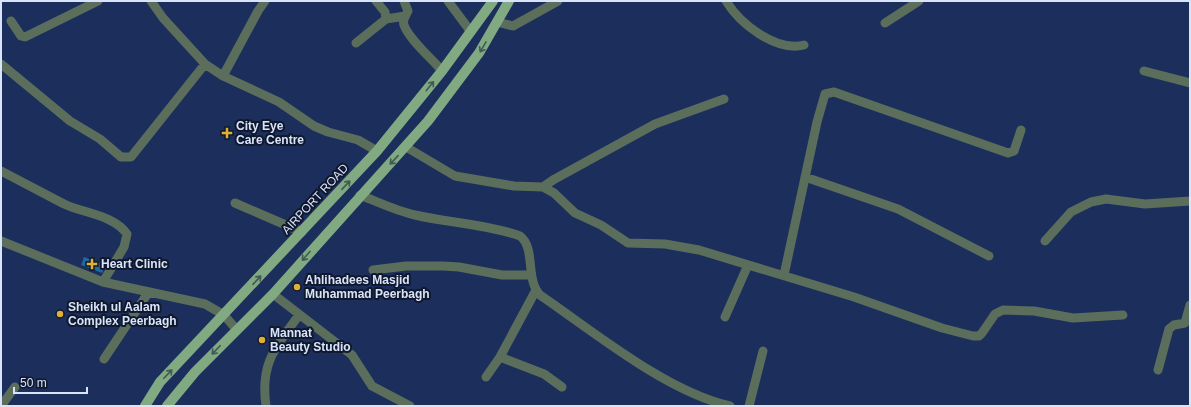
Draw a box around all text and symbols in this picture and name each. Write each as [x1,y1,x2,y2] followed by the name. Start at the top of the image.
[478,41,486,53] one-way arrow
[426,81,435,92] one-way arrow
[236,119,304,147] place label: City Eye Care Centre
[221,127,233,139] marker: City Eye Care Centre
[389,155,398,165] one-way arrow
[279,161,351,237] street label: AIRPORT ROAD
[341,180,350,190] one-way arrow
[302,251,311,261] one-way arrow
[101,257,168,271] place label: Heart Clinic
[86,258,98,270] marker: Heart Clinic
[305,273,430,301] place label: Ahlihadees Masjid Muhammad Peerbagh
[253,275,262,285] one-way arrow
[292,282,302,292] marker: Ahlihadees Masjid Muhammad Peerbagh
[68,300,177,328] place label: Sheikh ul Aalam Complex Peerbagh
[55,309,65,319] marker: Sheikh ul Aalam Complex Peerbagh
[270,326,351,354] place label: Mannat Beauty Studio
[257,335,267,345] marker: Mannat Beauty Studio
[211,345,221,355] one-way arrow
[14,369,87,395] scale bar
[163,370,172,380] one-way arrow
[20,376,47,390] text: 50 m

